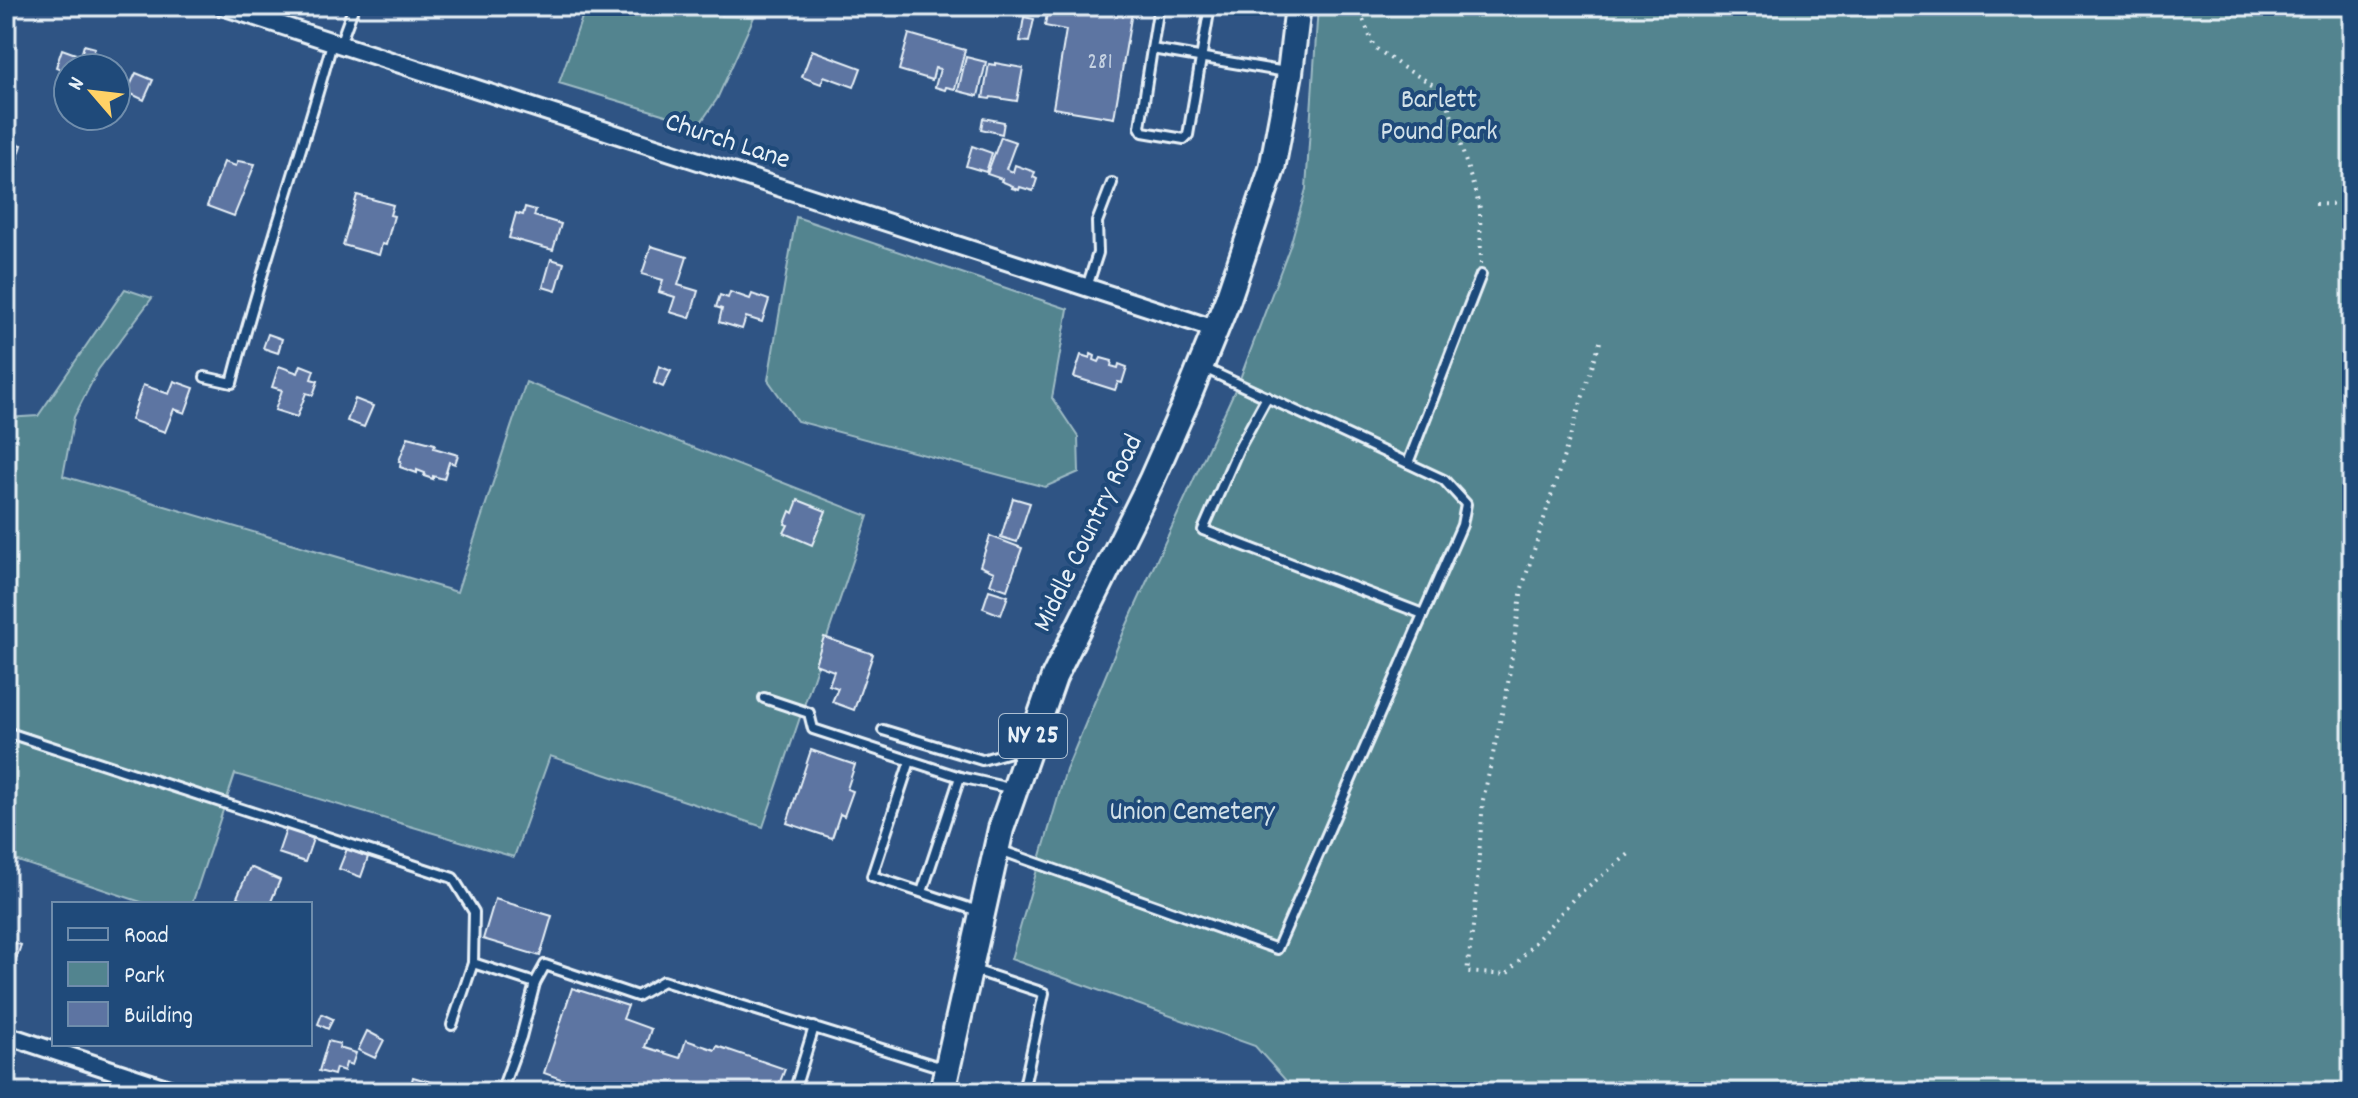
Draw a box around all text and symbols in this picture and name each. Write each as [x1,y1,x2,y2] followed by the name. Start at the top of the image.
[1087,46,1113,80] house number: 281
[52,52,132,132] north arrow
[61,72,94,96] text: N
[1380,82,1498,154] park label: Barlett Pound Park
[659,104,795,182] street label: Church Lane
[1025,428,1155,640] street label: Middle Country Road
[999,714,1067,758] road number: NY 25
[1109,794,1275,834] park label: Union Cemetery
[52,902,312,1046] legend
[124,920,169,954] text: Road
[124,960,165,994] text: Park
[124,1000,193,1034] text: Building

